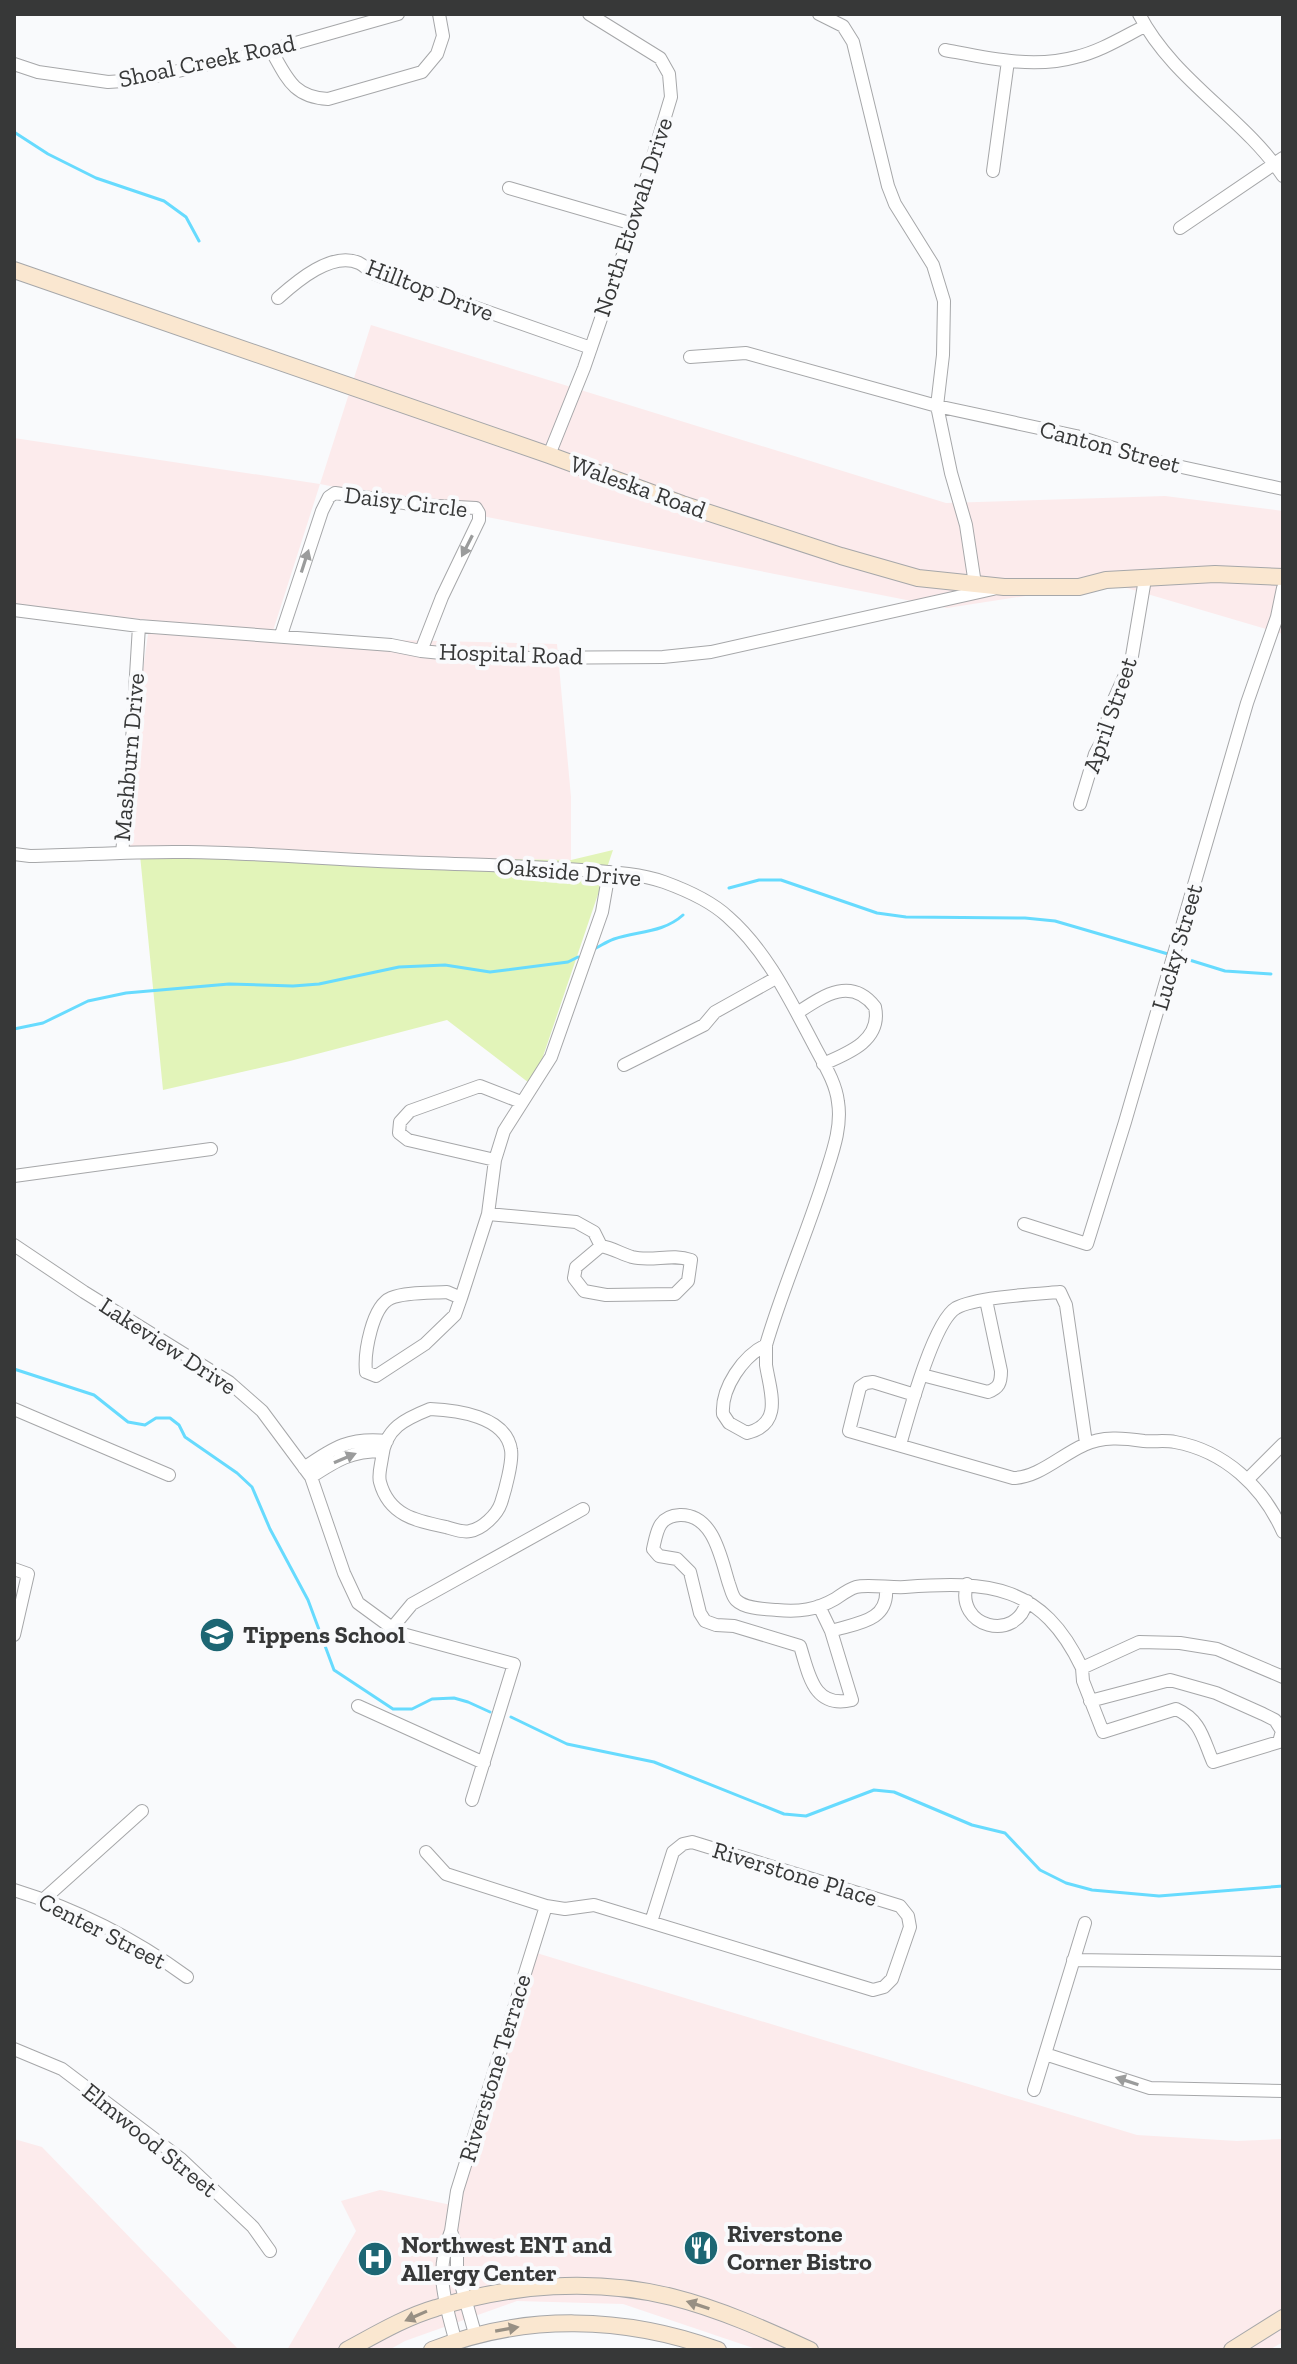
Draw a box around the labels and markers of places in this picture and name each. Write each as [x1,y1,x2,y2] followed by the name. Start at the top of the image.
[198,1616,236,1654] school or university icon: Tippens School
[243,1620,405,1649] place label: Tippens School
[727,2219,872,2276] place label: Riverstone Corner Bistro
[682,2229,720,2267] restaurant icon: Riverstone Corner Bistro
[401,2230,612,2287] place label: Northwest ENT and Allergy Center
[356,2240,394,2278] hospital icon: Northwest ENT and Allergy Center

